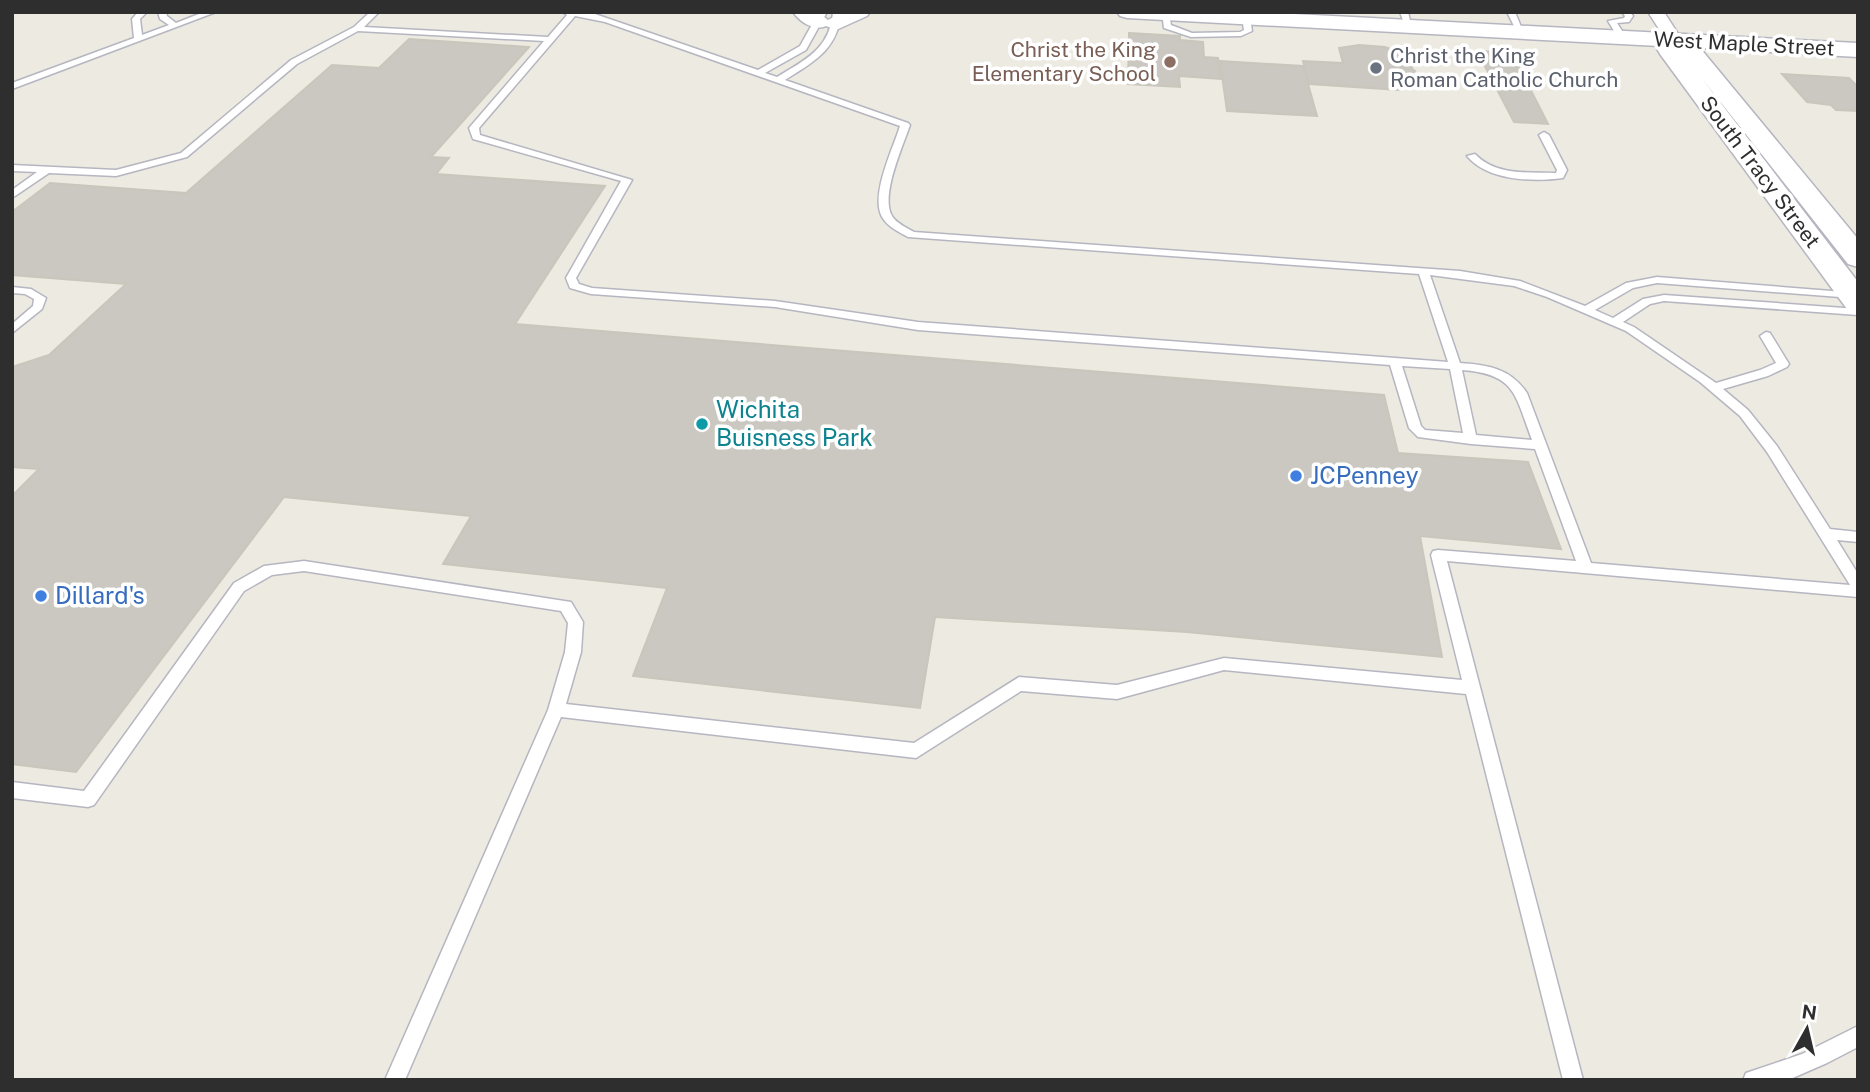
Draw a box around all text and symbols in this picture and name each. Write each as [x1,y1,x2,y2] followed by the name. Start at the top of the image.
[1653,26,1835,61] street label: West Maple Street
[972,37,1156,86] place label: Christ the King Elementary School
[1390,43,1618,92] place label: Christ the King Roman Catholic Church
[1162,54,1178,70] marker: Christ the King Elementary School
[1368,60,1384,76] marker: Christ the King Roman Catholic Church
[1695,91,1826,253] street label: South Tracy Street
[716,395,873,451] place label: Wichita Buisness Park
[694,416,710,432] marker: Wichita Buisness Park
[1310,461,1419,489] place label: JCPenney
[1288,468,1304,484] marker: JCPenney
[55,581,145,609] place label: Dillard's
[33,588,49,604] marker: Dillard's
[1772,994,1842,1064] north arrow
[1800,1000,1818,1024] text: N

